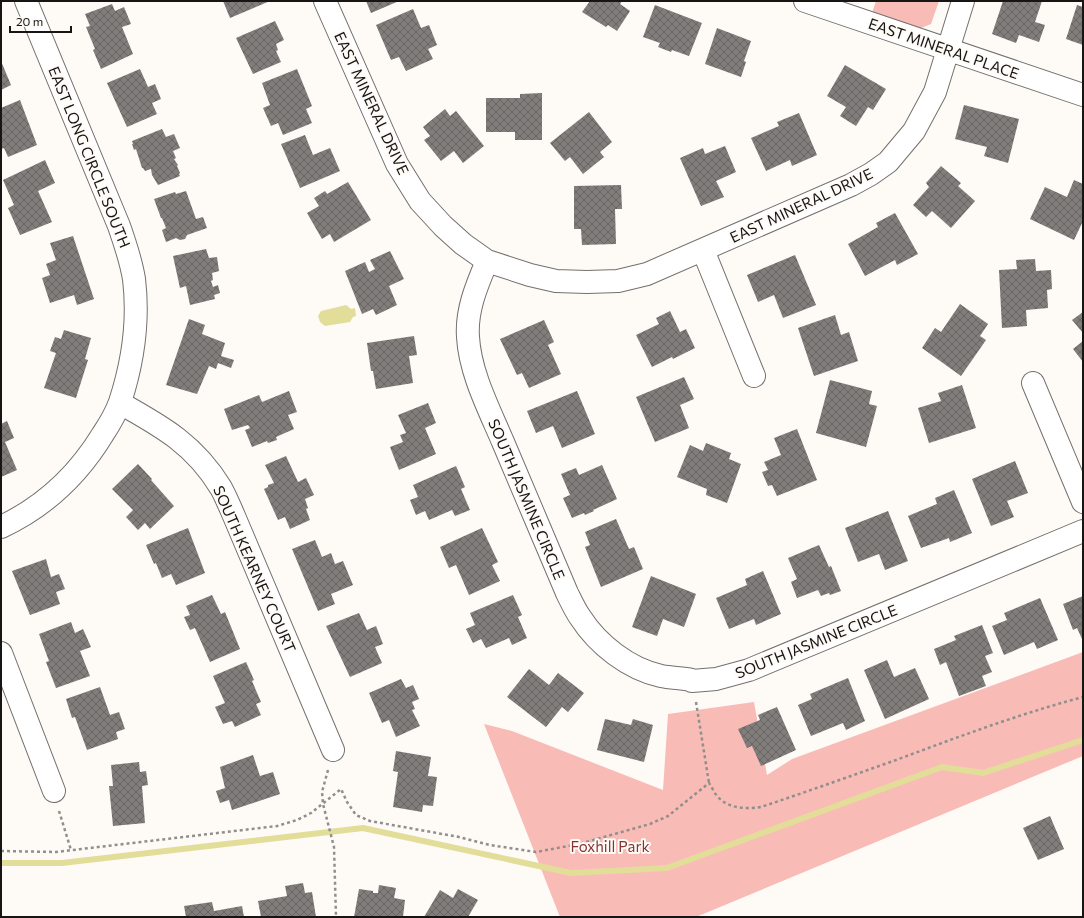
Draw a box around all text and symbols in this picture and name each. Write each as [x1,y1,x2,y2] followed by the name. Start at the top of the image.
[10,8,71,34] scale bar
[16,14,43,28] text: 20 m
[866,14,1022,82] street label: EAST MINERAL PLACE
[331,29,413,177] street label: EAST MINERAL DRIVE
[45,64,135,250] street label: EAST LONG CIRCLE SOUTH
[727,164,875,246] street label: EAST MINERAL DRIVE
[485,416,569,582] street label: SOUTH JASMINE CIRCLE
[210,483,300,656] street label: SOUTH KEARNEY COURT
[732,600,900,682] street label: SOUTH JASMINE CIRCLE
[570,837,650,855] park label: Foxhill Park

